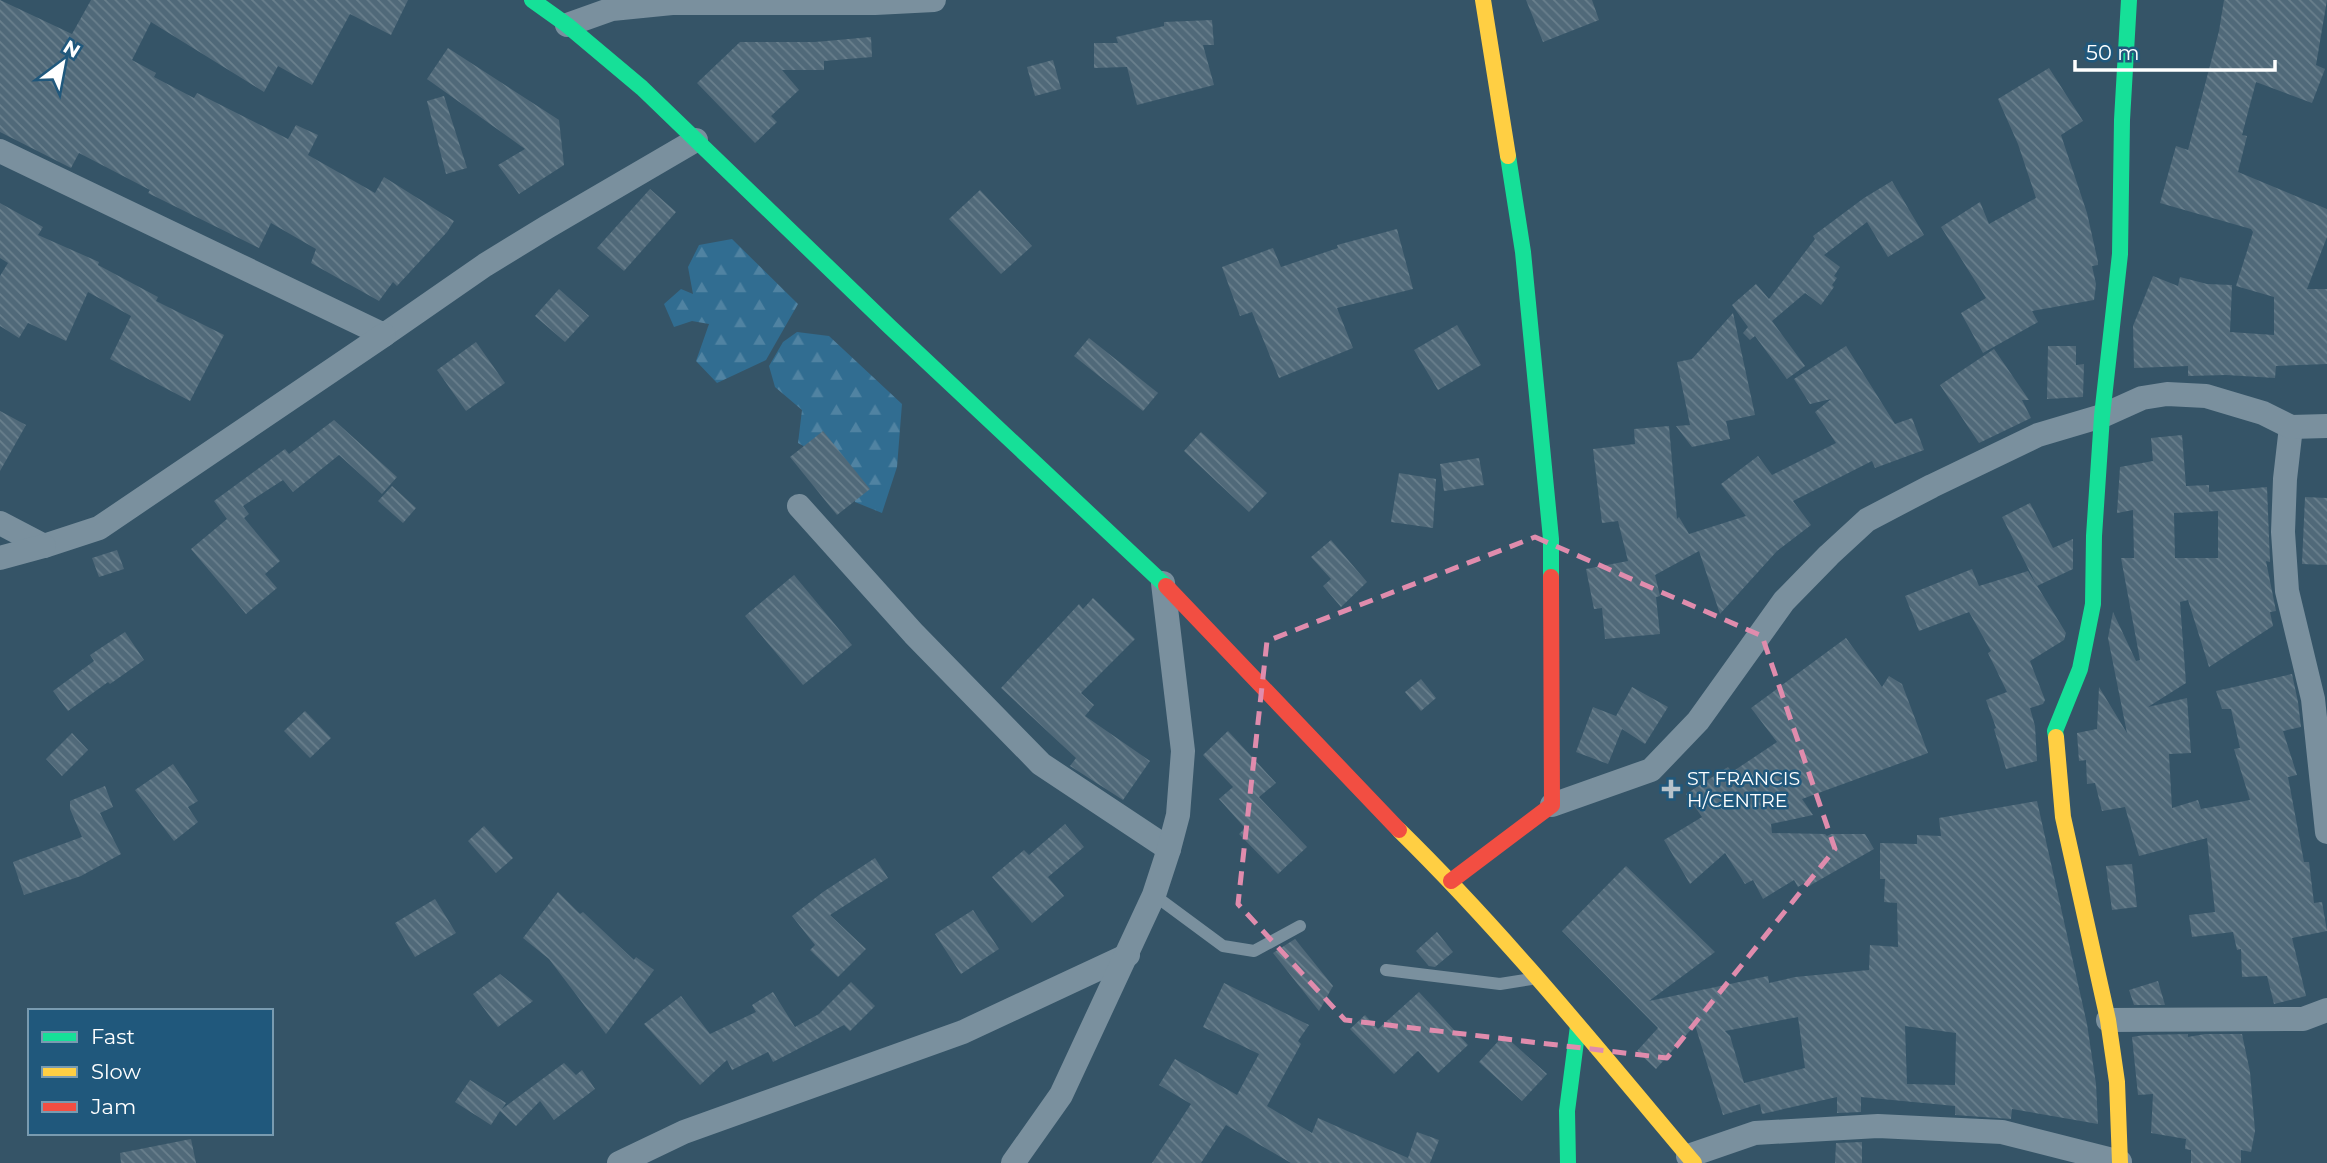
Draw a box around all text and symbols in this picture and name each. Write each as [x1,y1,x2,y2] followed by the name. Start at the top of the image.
[28,28,98,98] north arrow
[2075,28,2274,72] scale bar
[59,35,84,63] text: N
[2086,40,2140,65] text: 50 m
[1687,767,1800,812] place label: ST FRANCIS H/CENTRE
[1661,779,1681,799] marker: ST FRANCIS H/CENTRE
[28,1009,273,1135] legend
[91,1024,135,1049] text: Fast
[91,1059,141,1084] text: Slow
[90,1094,136,1119] text: Jam

